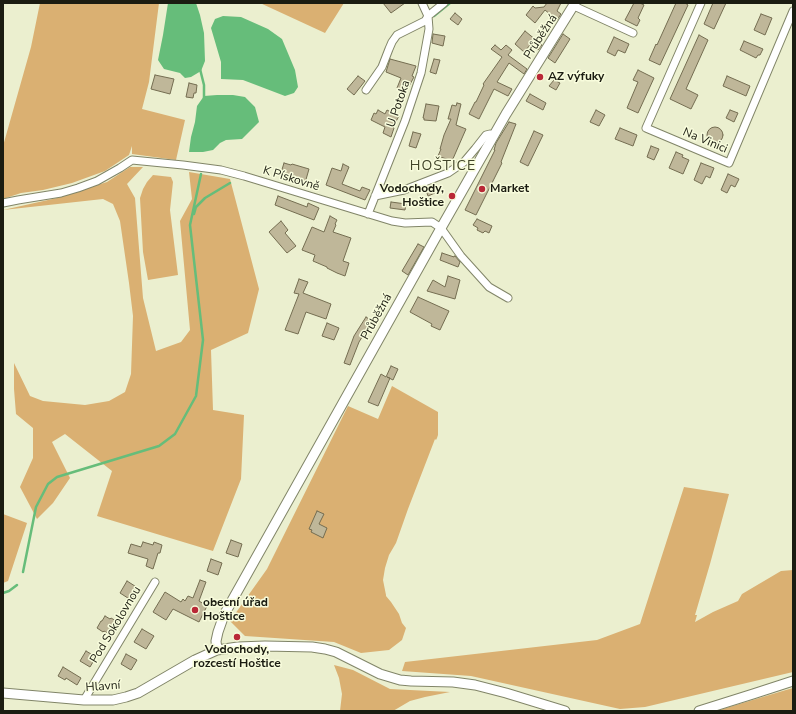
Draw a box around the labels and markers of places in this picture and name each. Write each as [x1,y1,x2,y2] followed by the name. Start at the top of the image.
[548,70,604,84] place label: AZ výfuky
[535,72,545,82] marker: AZ výfuky
[380,182,444,210] place label: Vodochody, Hoštice
[490,182,529,196] place label: Market
[477,184,487,194] marker: Market
[447,191,457,201] marker: Vodochody, Hoštice
[203,596,268,624] place label: obecní úřad Hoštice
[190,605,200,615] marker: obecní úřad Hoštice
[232,632,242,642] marker: Vodochody, rozcestí Hoštice
[193,643,281,671] place label: Vodochody, rozcestí Hoštice

